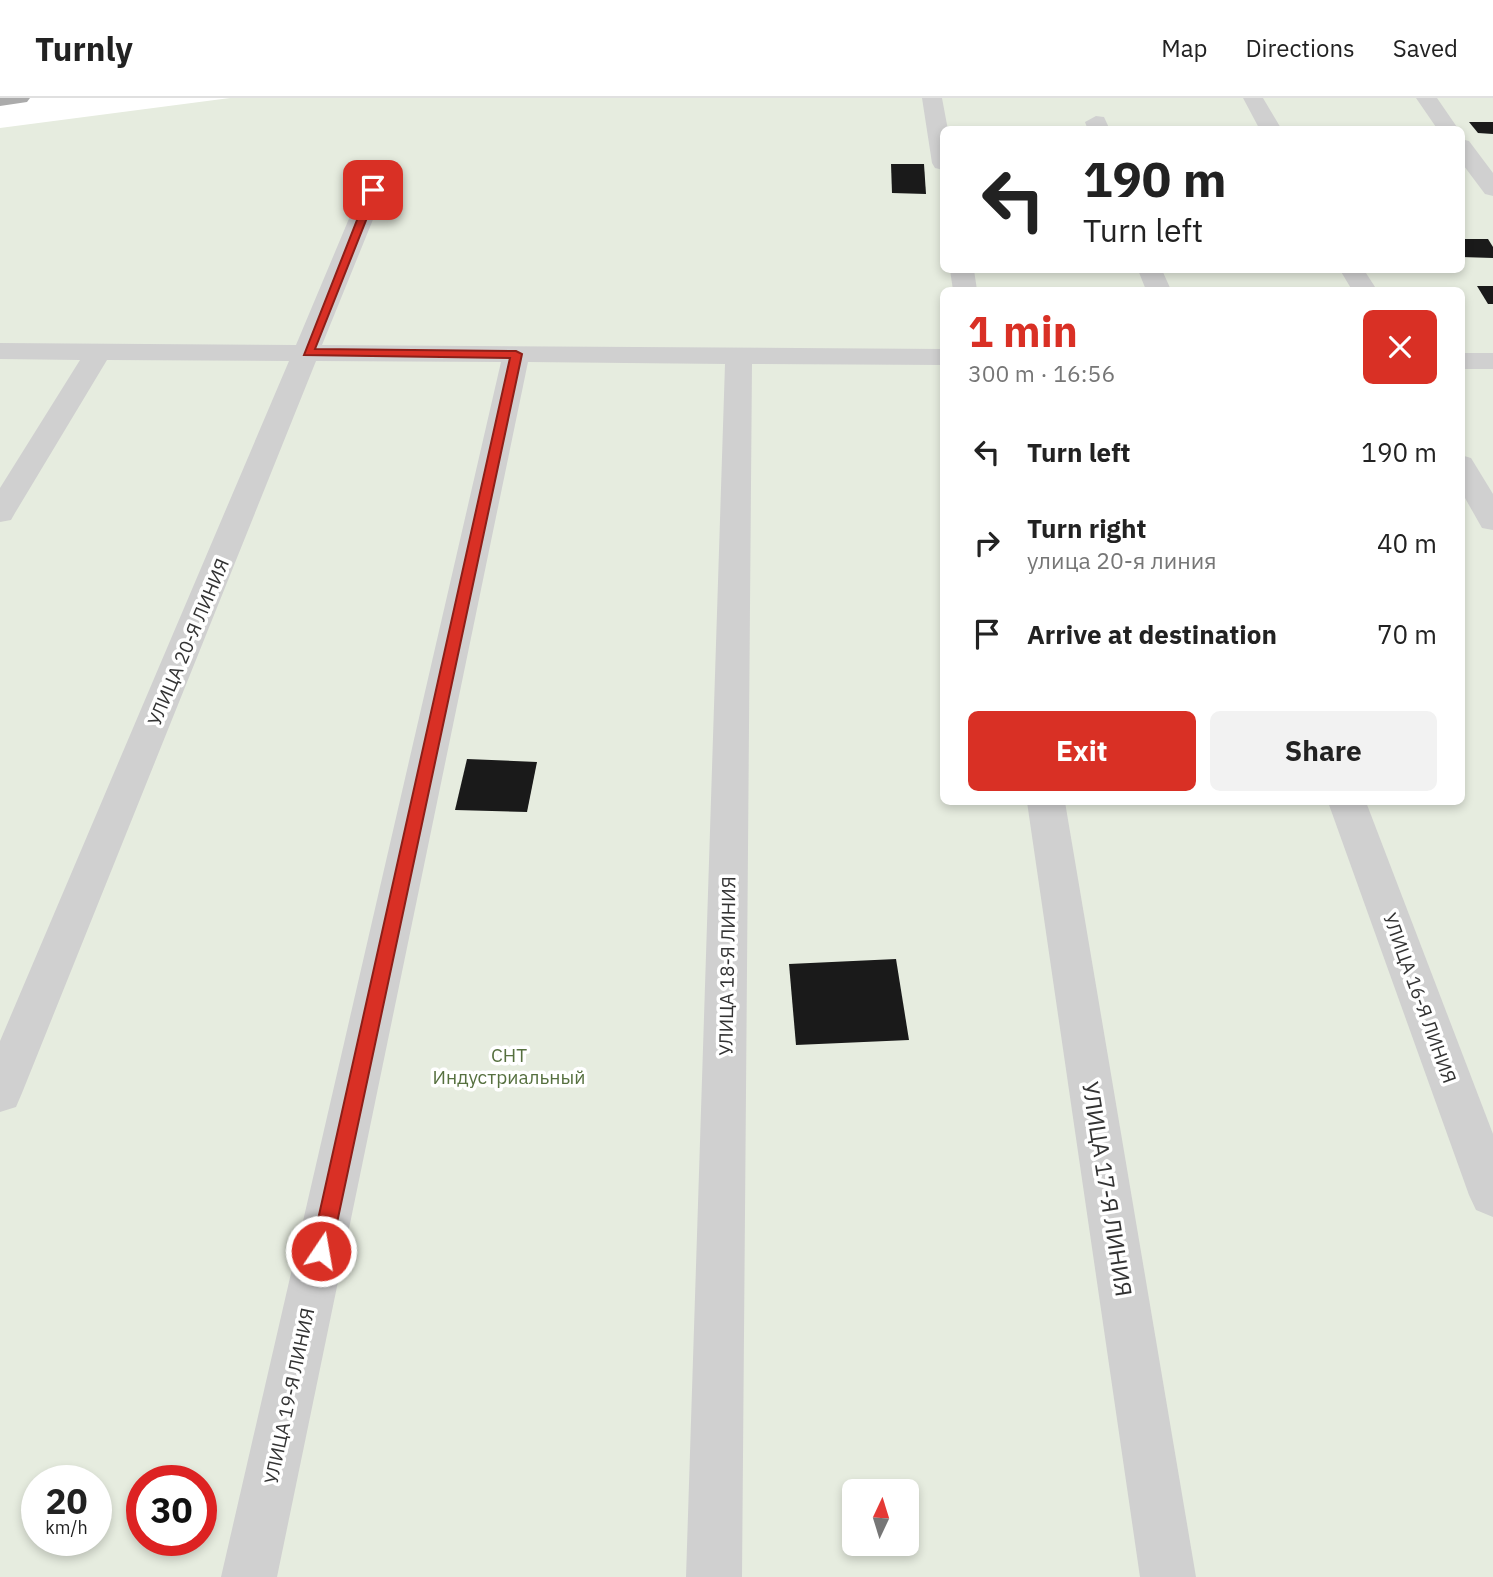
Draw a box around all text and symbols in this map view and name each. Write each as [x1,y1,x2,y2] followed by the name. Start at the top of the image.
[35,27,133,70] text: Turnly
[1161,32,1207,64] text: Map
[1245,32,1355,64] text: Directions
[1393,32,1458,64] text: Saved
[1083,147,1227,210] text: 190 m
[968,154,1059,245] icon: left
[343,160,403,220] pin
[354,171,392,209] icon: arrive
[1083,209,1203,251] text: Turn left
[968,304,1078,359] text: 1 min
[1363,310,1437,384] button: close
[968,358,1115,388] text: 300 m · 16:56
[968,433,1006,471] icon: left
[1027,435,1130,469] text: Turn left
[1361,435,1437,469] text: 190 m
[1027,511,1146,545] text: Turn right
[968,524,1006,562] icon: right
[1377,526,1437,560] text: 40 m
[1027,545,1217,575] text: улица 20-я линия
[142,555,234,729] street label: УЛИЦА 20-Я ЛИНИЯ
[968,615,1006,653] icon: arrive
[1027,617,1277,651] text: Arrive at destination
[1377,617,1437,651] text: 70 m
[968,711,1196,791] button: Exit
[1210,711,1437,791] button: Share
[713,876,741,1056] street label: УЛИЦА 18-Я ЛИНИЯ
[1378,910,1462,1086] street label: УЛИЦА 16-Я ЛИНИЯ
[433,1043,585,1089] park label: СНТ Индустриальный
[1076,1079,1140,1298] street label: УЛИЦА 17-Я ЛИНИЯ
[284,1214,358,1288] position arrow
[259,1306,319,1486] street label: УЛИЦА 19-Я ЛИНИЯ
[126,1465,217,1556] speed limit sign: 30
[45,1478,88,1524] text: 20
[842,1479,919,1556] north arrow
[842,1479,919,1556] map controls
[45,1516,88,1539] text: km/h

